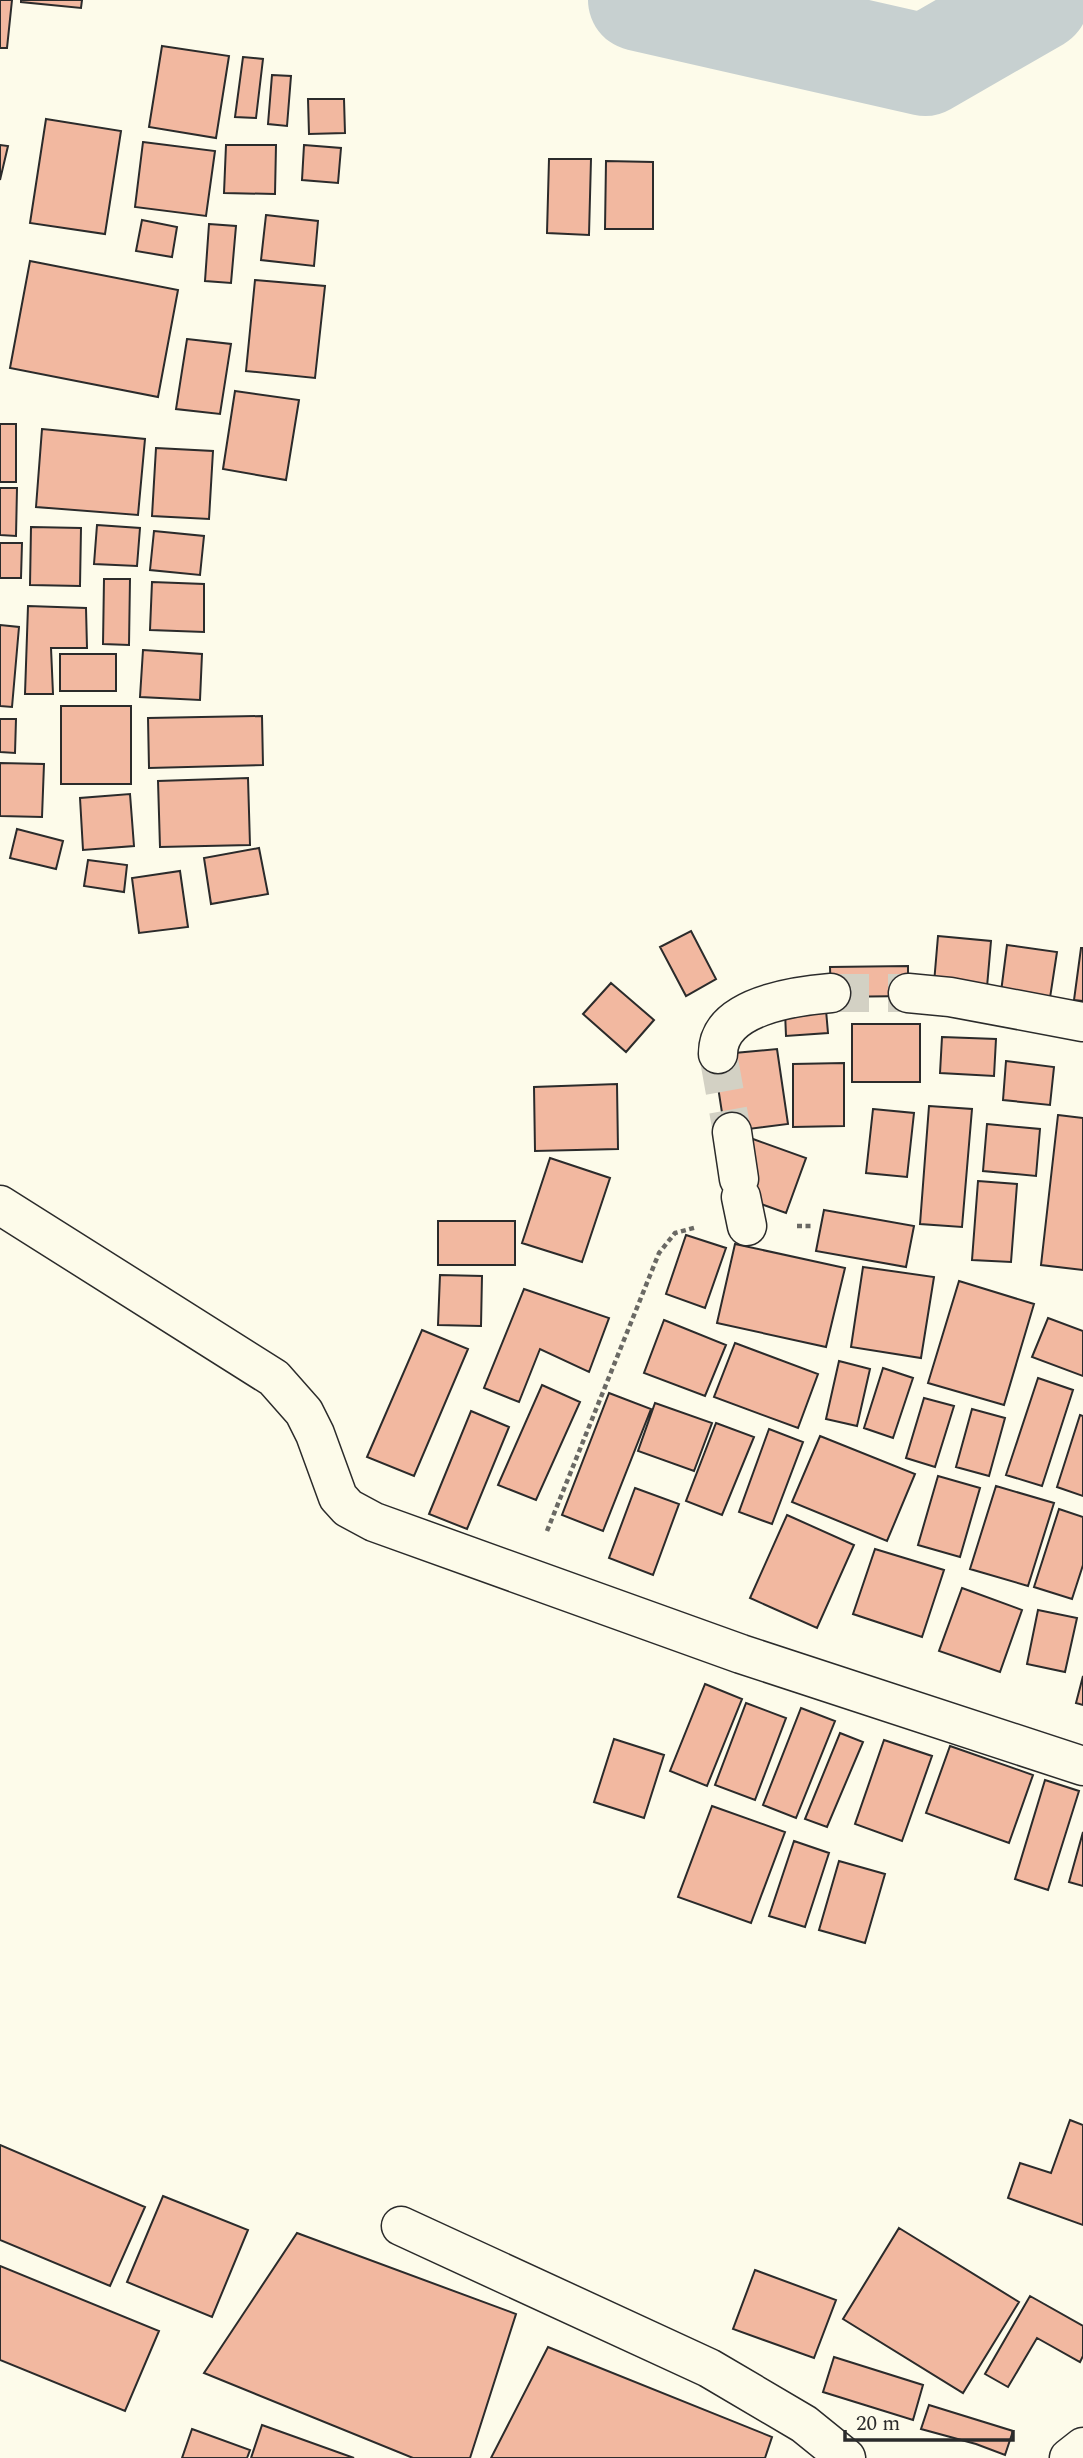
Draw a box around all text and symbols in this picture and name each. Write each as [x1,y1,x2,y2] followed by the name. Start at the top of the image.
[845,2398,1013,2442] scale bar
[856,2408,900,2440] text: 20 m

